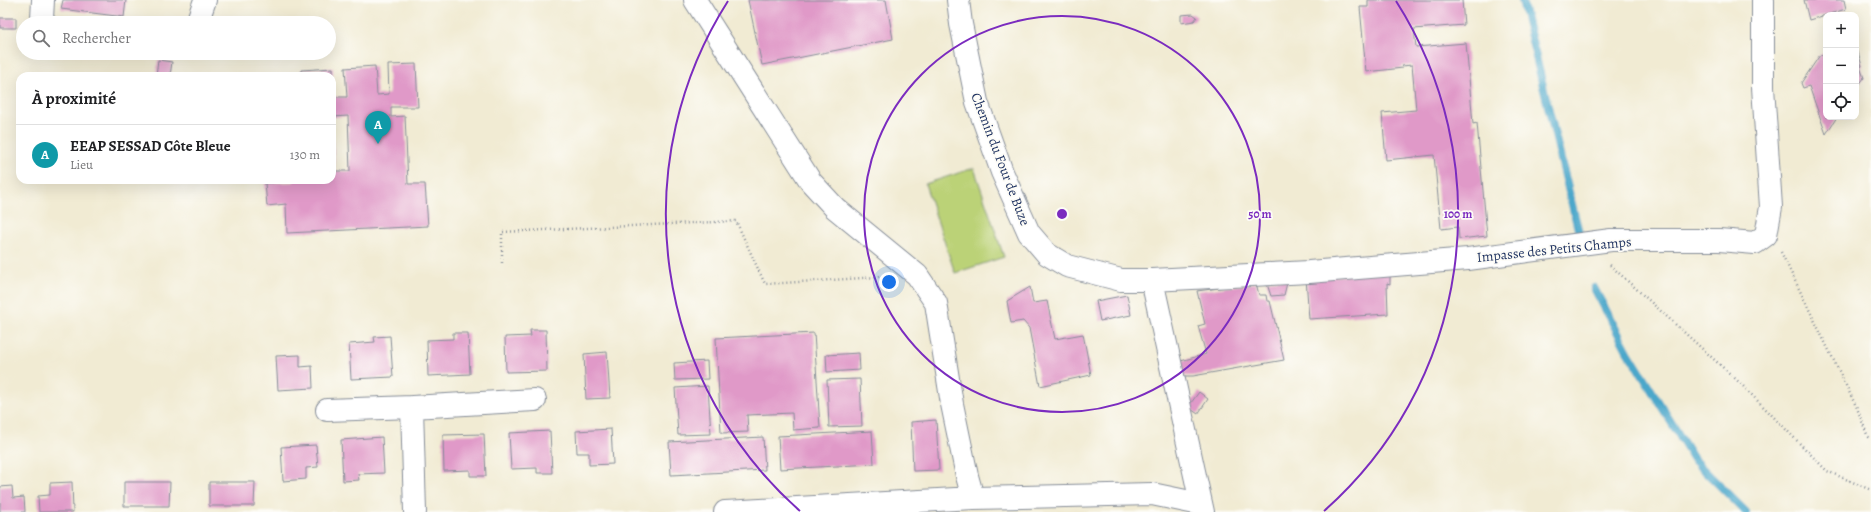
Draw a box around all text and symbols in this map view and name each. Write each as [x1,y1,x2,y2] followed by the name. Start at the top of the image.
[1823,12,1859,120] map controls
[1823,12,1859,48] button: +
[16,16,336,60] search box
[30,27,52,49] icon: search
[62,28,131,48] text: Rechercher
[1823,48,1859,84] button: −
[1823,84,1859,120] button: locate
[32,87,116,110] text: À proximité
[966,90,1035,228] street label: Chemin du Four de Buze
[365,111,391,144] pin: A
[70,136,231,156] text: EEAP SESSAD Côte Bleue
[41,146,49,163] text: A
[290,146,320,163] text: 130 m
[70,156,93,173] text: Lieu
[1248,206,1272,222] text: 50 m
[1444,206,1472,222] text: 100 m
[1055,207,1069,221] centre of rings
[1476,232,1632,267] street label: Impasse des Petits Champs
[879,272,899,292] your location

